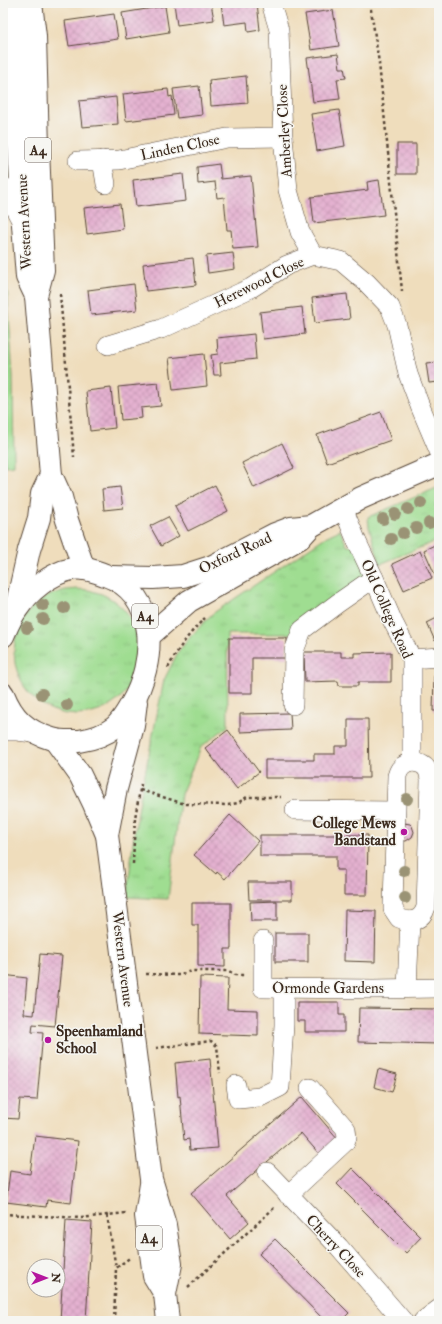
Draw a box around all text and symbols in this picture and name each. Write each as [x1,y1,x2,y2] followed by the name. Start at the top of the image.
[273,84,296,179] street label: Amberley Close
[139,130,221,165] street label: Linden Close
[25,138,51,162] road number: A4
[12,173,37,272] street label: Western Avenue
[211,252,307,312] street label: Herewood Close
[196,528,275,579] street label: Oxford Road
[356,557,417,662] street label: Old College Road
[132,604,158,628] road number: A4
[312,814,397,850] place label: College Mews Bandstand
[399,827,409,837] marker: College Mews Bandstand
[107,909,138,1008] street label: Western Avenue
[272,979,384,998] street label: Ormonde Gardens
[56,1022,144,1058] place label: Speenhamland School
[43,1035,53,1045] marker: Speenhamland School
[302,1211,370,1282] street label: Cherry Close
[136,1226,162,1250] road number: A4
[26,1258,66,1298] north arrow
[49,1272,62,1284] text: N

